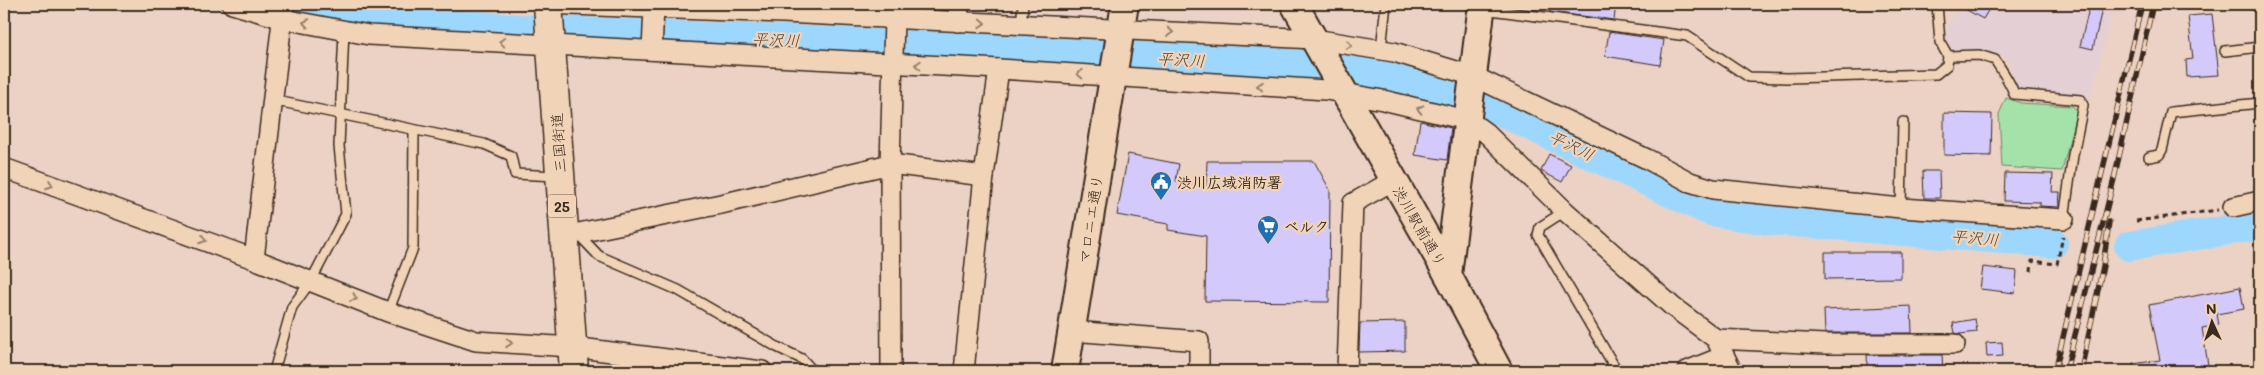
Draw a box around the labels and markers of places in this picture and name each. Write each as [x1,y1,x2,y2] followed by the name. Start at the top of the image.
[1149,170,1173,201] public building icon: 渋川広域消防署
[1177,172,1282,192] place label: 渋川広域消防署
[1256,214,1280,245] supermarket icon: ベルク
[1284,216,1329,236] place label: ベルク

